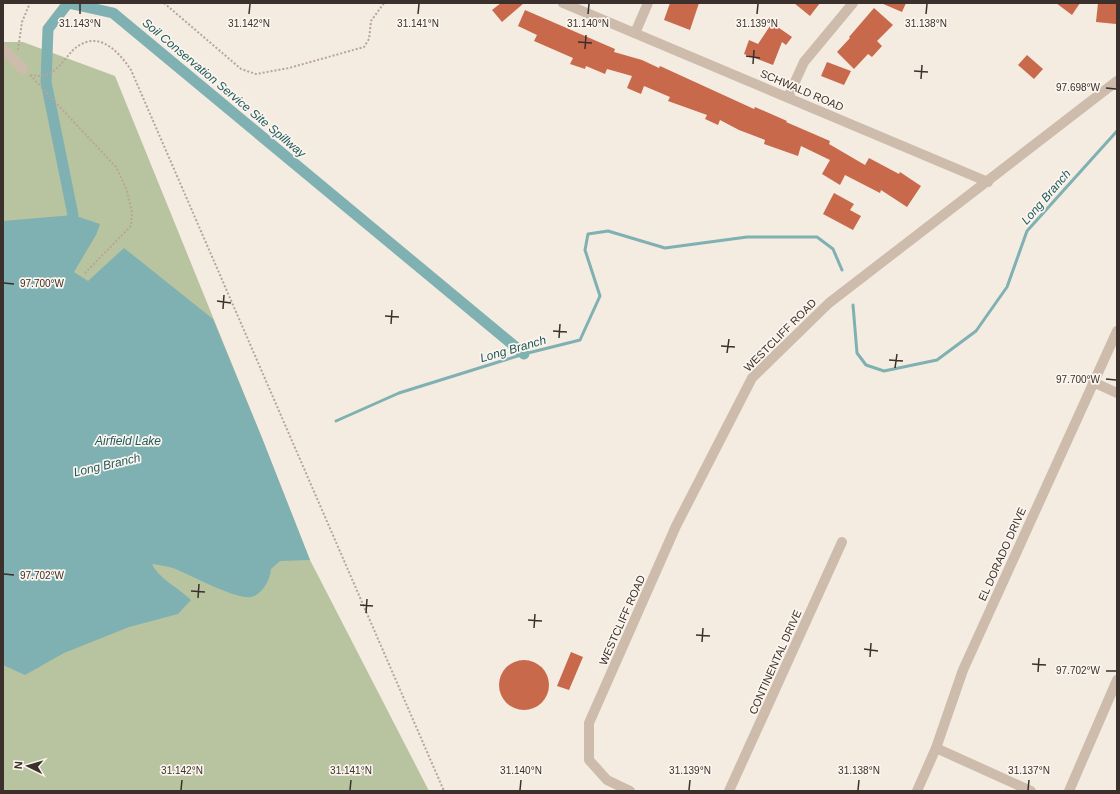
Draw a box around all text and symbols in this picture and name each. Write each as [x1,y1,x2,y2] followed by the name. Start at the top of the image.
[140,16,309,161] water label: Soil Conservation Service Site Spillway
[59,18,101,29] text: 31.143°N
[228,18,270,29] text: 31.142°N
[397,18,439,29] text: 31.141°N
[567,18,609,29] text: 31.140°N
[736,18,778,29] text: 31.139°N
[905,18,947,29] text: 31.138°N
[758,67,846,113] street label: SCHWALD ROAD
[1056,82,1101,93] text: 97.698°W
[1018,166,1074,227] water label: Long Branch
[20,278,65,289] text: 97.700°W
[741,296,819,374] street label: WESTCLIFF ROAD
[478,333,548,365] water label: Long Branch
[1056,374,1101,385] text: 97.700°W
[94,434,161,448] water label: Airfield Lake
[72,450,142,479] water label: Long Branch
[976,505,1028,603] street label: EL DORADO DRIVE
[20,570,65,581] text: 97.702°W
[597,573,647,667] street label: WESTCLIFF ROAD
[747,608,803,716] street label: CONTINENTAL DRIVE
[1056,665,1101,676] text: 97.702°W
[8,746,48,786] north arrow
[12,761,24,770] text: N
[161,765,203,776] text: 31.142°N
[330,765,372,776] text: 31.141°N
[500,765,542,776] text: 31.140°N
[669,765,711,776] text: 31.139°N
[838,765,880,776] text: 31.138°N
[1008,765,1050,776] text: 31.137°N

